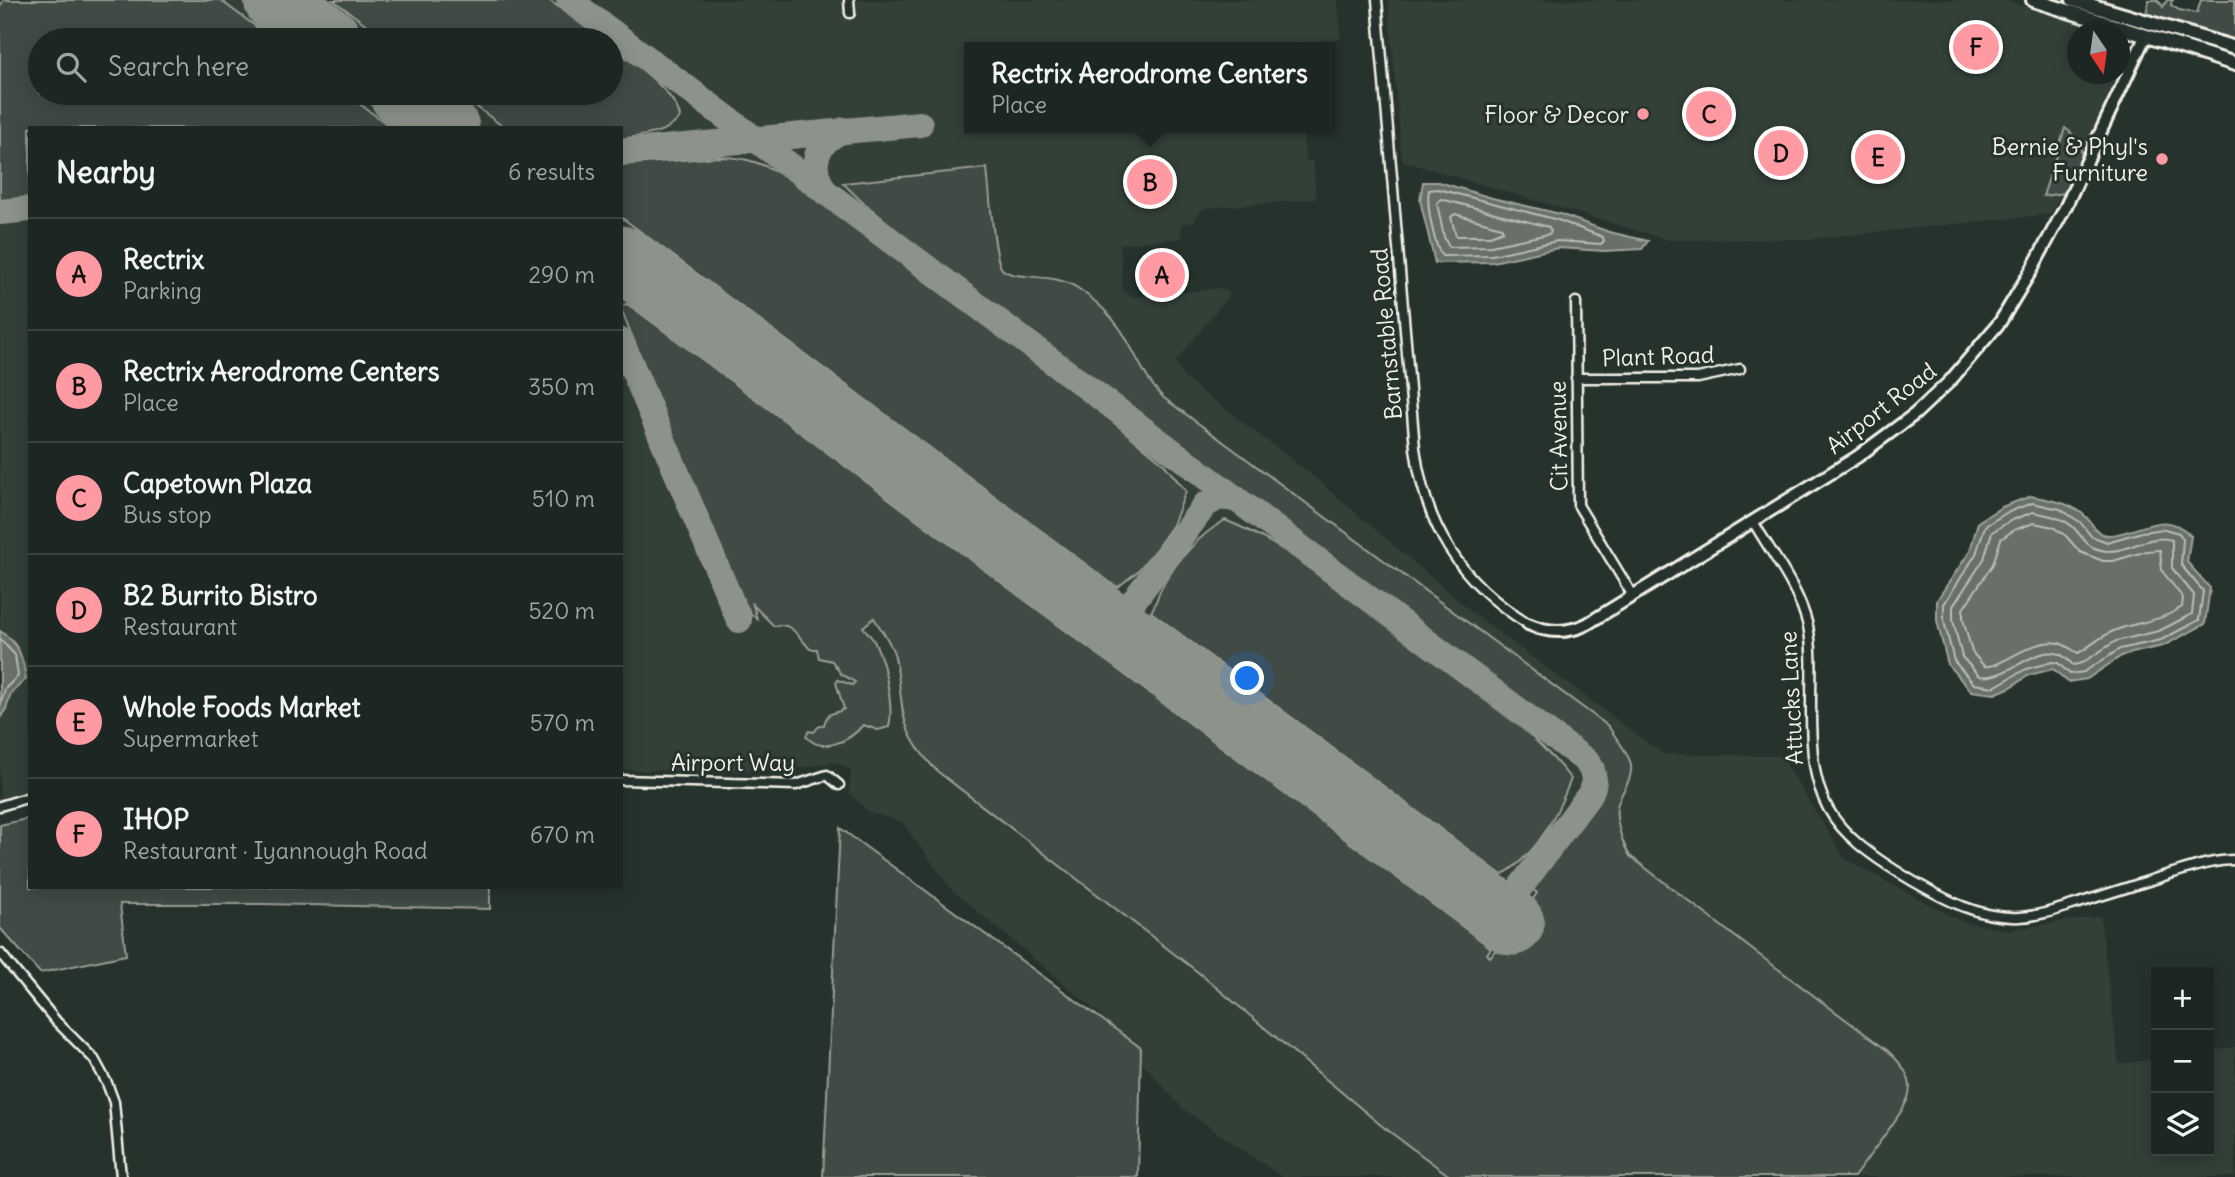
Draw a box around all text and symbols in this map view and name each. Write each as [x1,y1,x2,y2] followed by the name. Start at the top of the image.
[1953,21,1999,73] pin: F
[2067,21,2130,84] north arrow
[28,28,623,105] search box
[964,42,1335,133] popup
[52,48,90,86] icon: search
[108,50,249,83] text: Search here
[991,57,1308,90] text: Rectrix Aerodrome Centers
[1686,88,1732,140] pin: C
[991,90,1047,119] text: Place
[1485,100,1630,129] place label: Floor & Decor
[1635,106,1651,122] marker: Floor & Decor
[1758,127,1804,179] pin: D
[1855,131,1901,183] pin: E
[1992,132,2148,187] place label: Bernie & Phyl's Furniture
[2154,151,2170,167] marker: Bernie & Phyl's Furniture
[56,153,156,191] text: Nearby
[1127,156,1173,208] pin: B
[508,157,595,186] text: 6 results
[123,243,204,276] text: Rectrix
[1364,247,1408,421] street label: Barnstable Road
[1139,249,1185,301] pin: A
[72,260,86,289] text: A
[528,260,595,289] text: 290 m
[123,276,202,305] text: Parking
[1601,340,1715,372] street label: Plant Road
[123,355,440,388] text: Rectrix Aerodrome Centers
[1820,356,1942,460] street label: Airport Road
[71,372,87,401] text: B
[528,372,595,401] text: 350 m
[1543,380,1573,492] street label: Cit Avenue
[123,388,179,417] text: Place
[123,467,312,500] text: Capetown Plaza
[71,484,87,513] text: C
[532,484,595,513] text: 510 m
[123,500,212,529] text: Bus stop
[123,579,318,612] text: B2 Burrito Bistro
[71,596,87,625] text: D
[528,596,595,625] text: 520 m
[123,612,237,641] text: Restaurant
[1773,630,1809,766] street label: Attucks Lane
[1230,661,1264,695] your location
[123,691,361,724] text: Whole Foods Market
[72,708,86,737] text: E
[530,708,595,737] text: 570 m
[123,724,259,753] text: Supermarket
[671,748,795,777] street label: Airport Way
[123,803,189,836] text: IHOP
[72,820,86,849] text: F
[530,820,595,849] text: 670 m
[123,836,427,865] text: Restaurant · Iyannough Road
[2151,967,2214,1156] map controls
[2151,967,2214,1030] button: +
[2151,1030,2214,1093] button: −
[2151,1093,2214,1156] button: layers

